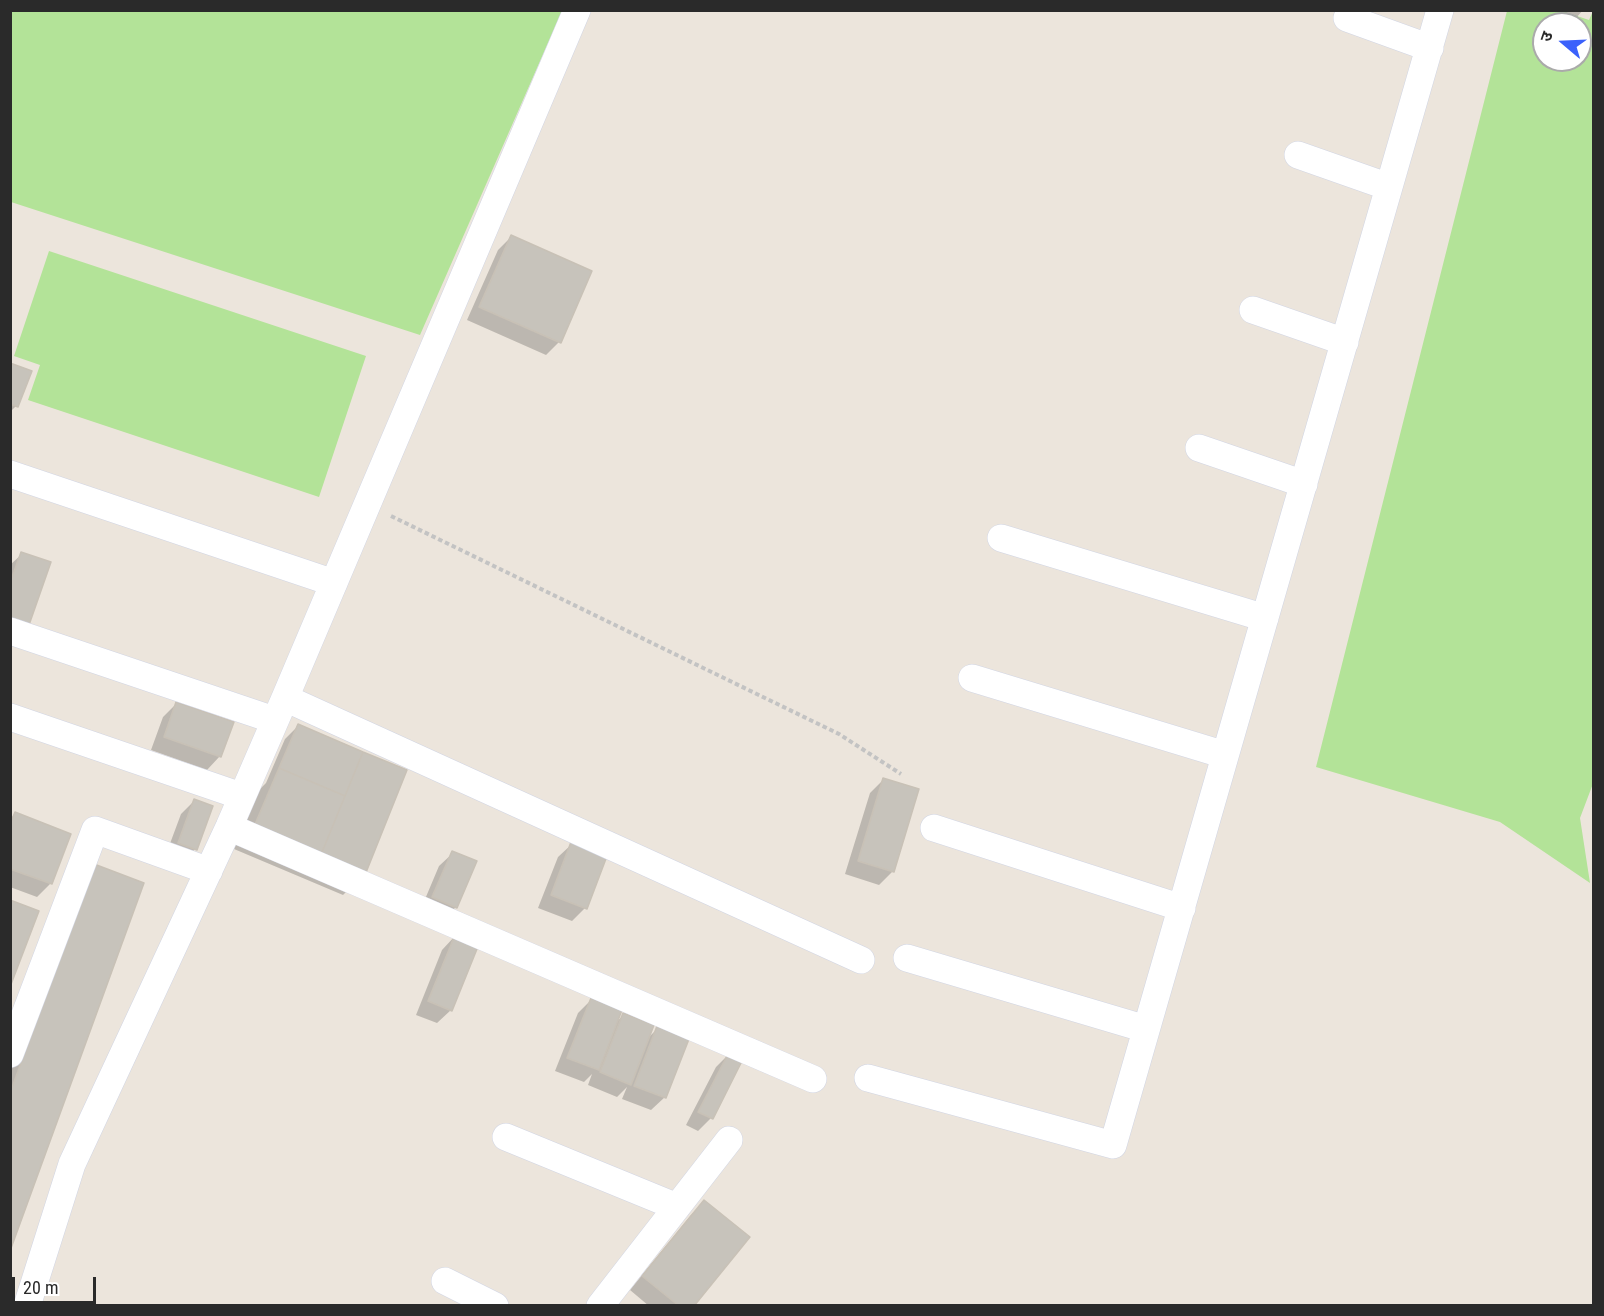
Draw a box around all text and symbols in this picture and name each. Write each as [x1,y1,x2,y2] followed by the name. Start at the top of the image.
[1532,12,1592,72] north arrow
[1536,29,1557,44] text: उ
[15,1265,99,1303] scale bar
[23,1277,58,1298] text: 20 m

